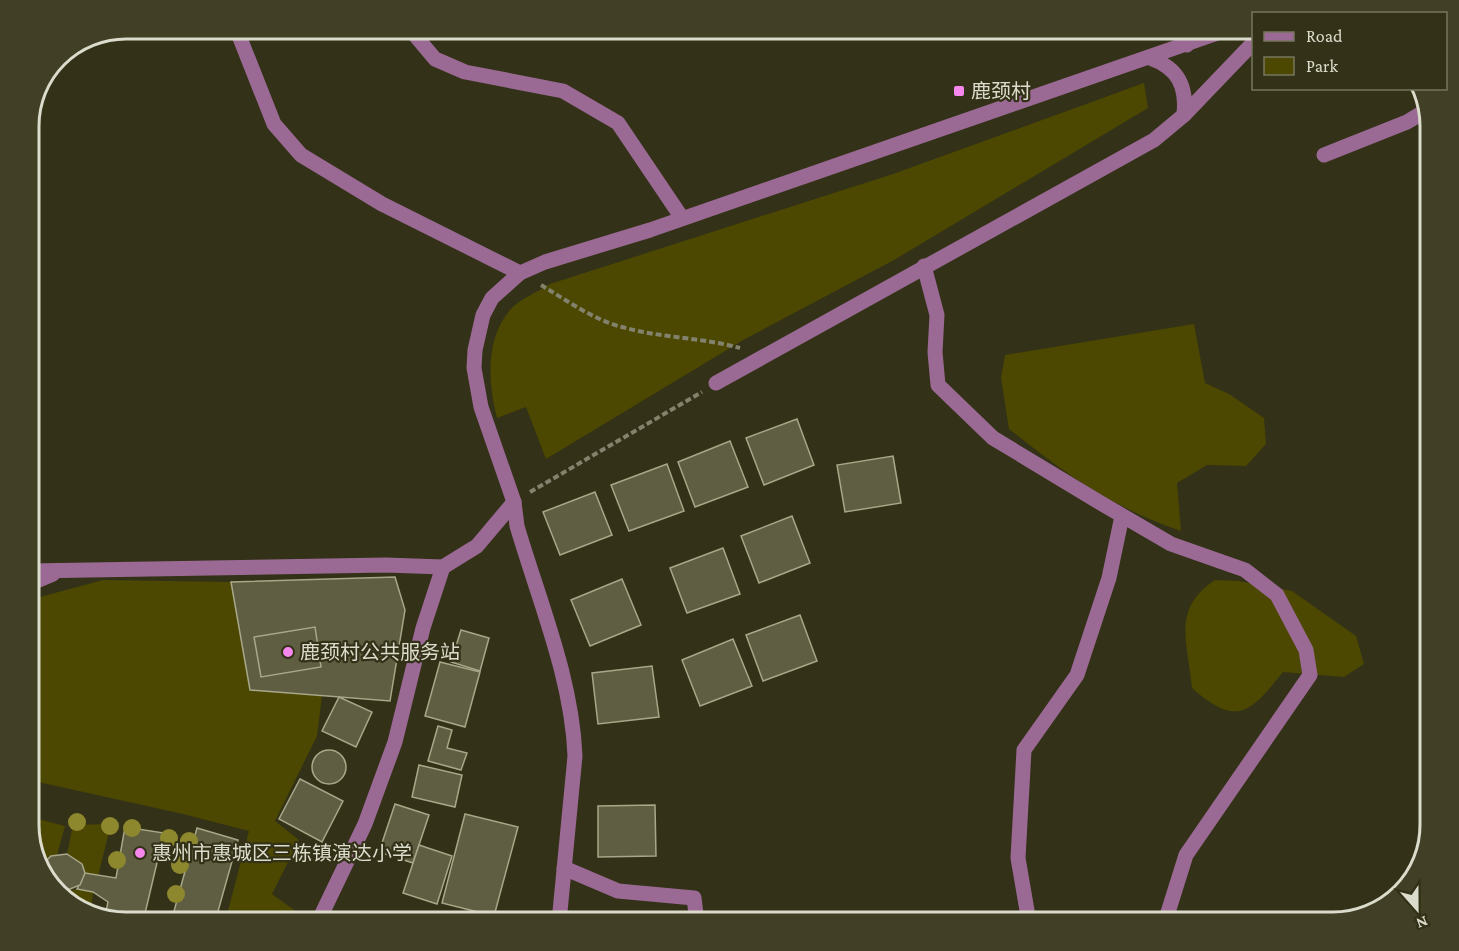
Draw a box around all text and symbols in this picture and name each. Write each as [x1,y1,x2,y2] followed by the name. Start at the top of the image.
[1252,12,1447,90] legend
[1306,26,1343,46] text: Road
[1306,56,1338,76] text: Park
[971,80,1031,102] place label: 鹿颈村
[952,84,966,98] marker: 鹿颈村
[300,641,460,663] place label: 鹿颈村公共服务站
[281,645,295,659] marker: 鹿颈村公共服务站
[152,842,412,864] place label: 惠州市惠城区三栋镇演达小学
[133,846,147,860] marker: 惠州市惠城区三栋镇演达小学
[1387,879,1447,939] north arrow
[1414,913,1430,932] text: N

